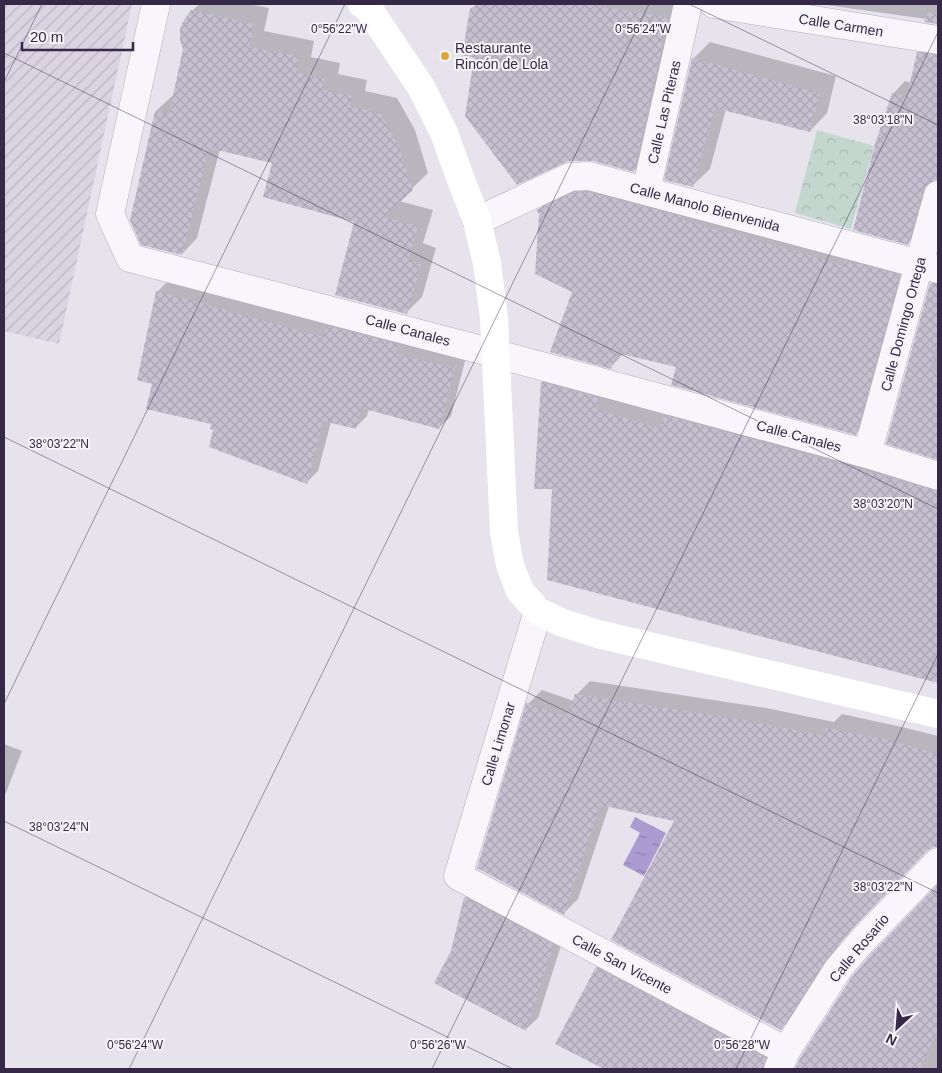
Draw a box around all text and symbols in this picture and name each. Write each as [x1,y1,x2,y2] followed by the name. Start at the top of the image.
[797,10,885,40] street label: Calle Carmen
[22,20,134,52] scale bar
[311,22,368,36] text: 0°56'22"W
[615,22,672,36] text: 0°56'24"W
[30,28,63,45] text: 20 m
[455,40,549,72] place label: Restaurante Rincón de Lola
[439,50,451,62] marker: Restaurante Rincón de Lola
[644,59,684,165] street label: Calle Las Piteras
[853,113,913,127] text: 38°03'18"N
[628,179,782,235] street label: Calle Manolo Bienvenida
[877,255,929,393] street label: Calle Domingo Ortega
[364,311,452,349] street label: Calle Canales
[755,417,843,455] street label: Calle Canales
[29,437,89,451] text: 38°03'22"N
[853,497,913,511] text: 38°03'20"N
[478,700,518,788] street label: Calle Limonar
[29,820,89,834] text: 38°03'24"N
[853,880,913,894] text: 38°03'22"N
[826,911,892,985] street label: Calle Rosario
[569,931,675,997] street label: Calle San Vicente
[872,1003,922,1053] north arrow
[883,1030,899,1049] text: N
[107,1038,164,1052] text: 0°56'24"W
[410,1038,467,1052] text: 0°56'26"W
[714,1038,771,1052] text: 0°56'28"W

